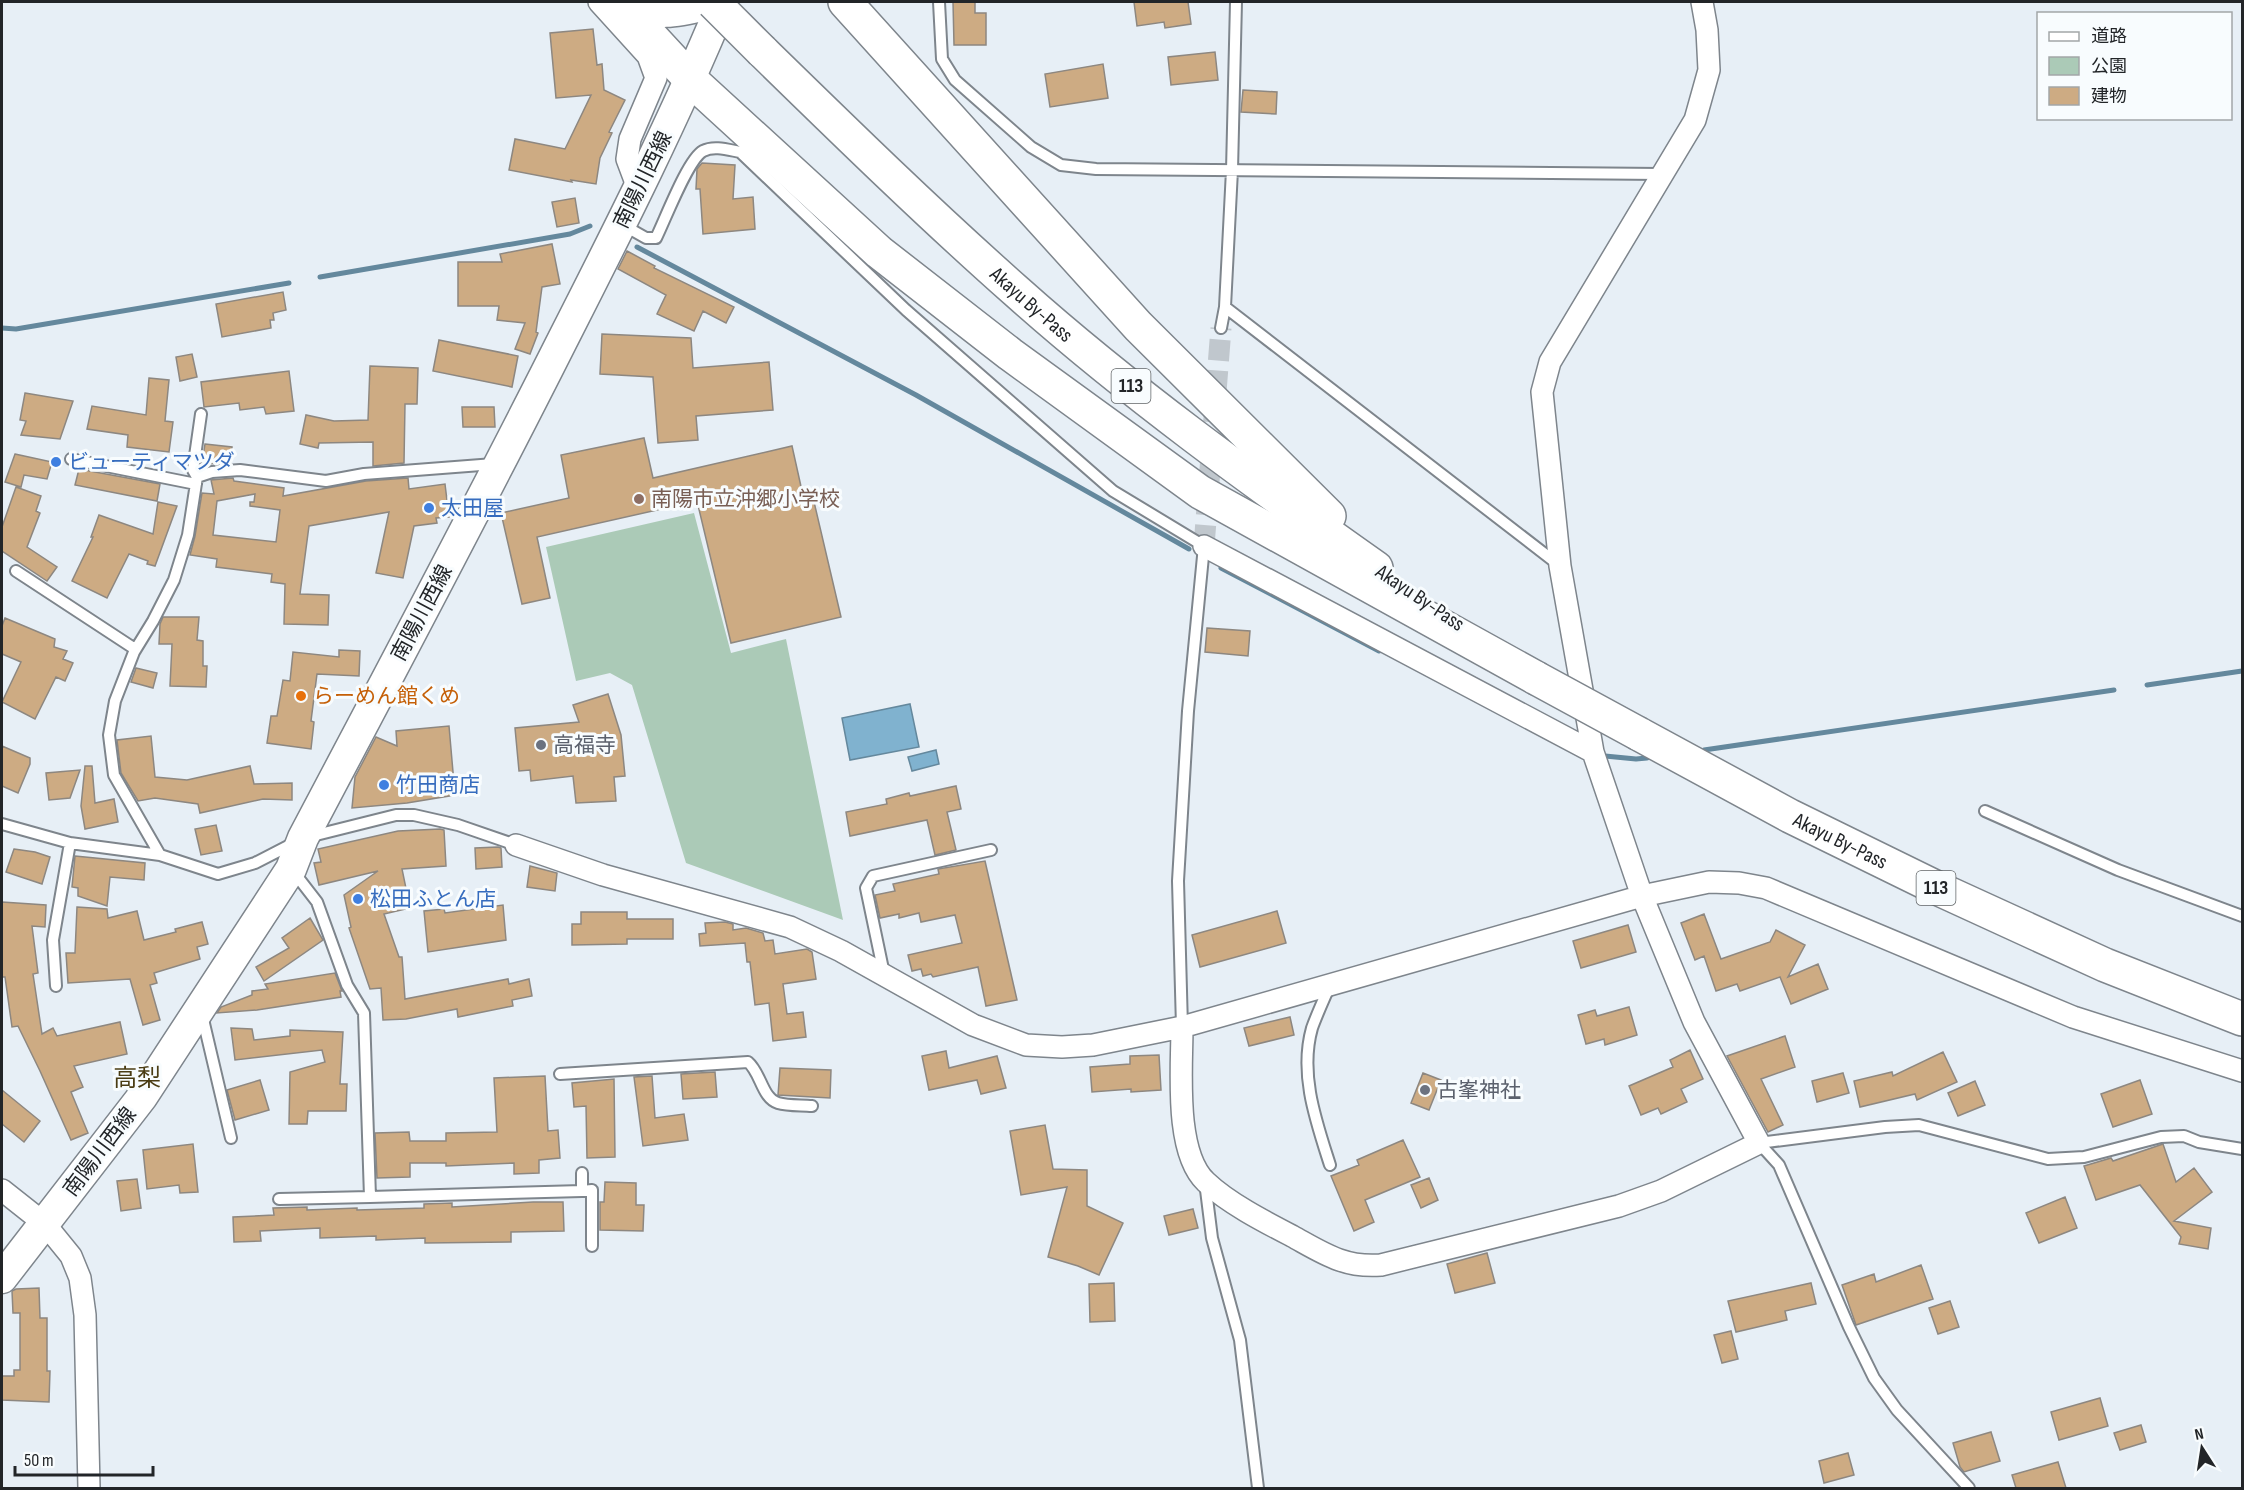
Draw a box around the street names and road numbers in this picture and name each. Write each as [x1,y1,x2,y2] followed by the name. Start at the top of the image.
[609,127,677,233] street label: 南陽川西線
[984,261,1078,347] street label: Akayu By-Pass
[1112,369,1150,403] road number: 113
[1370,559,1469,637] street label: Akayu By-Pass
[386,561,458,665] street label: 南陽川西線
[1788,807,1892,874] street label: Akayu By-Pass
[1916,871,1956,905] road number: 113
[58,1103,142,1201] street label: 南陽川西線

